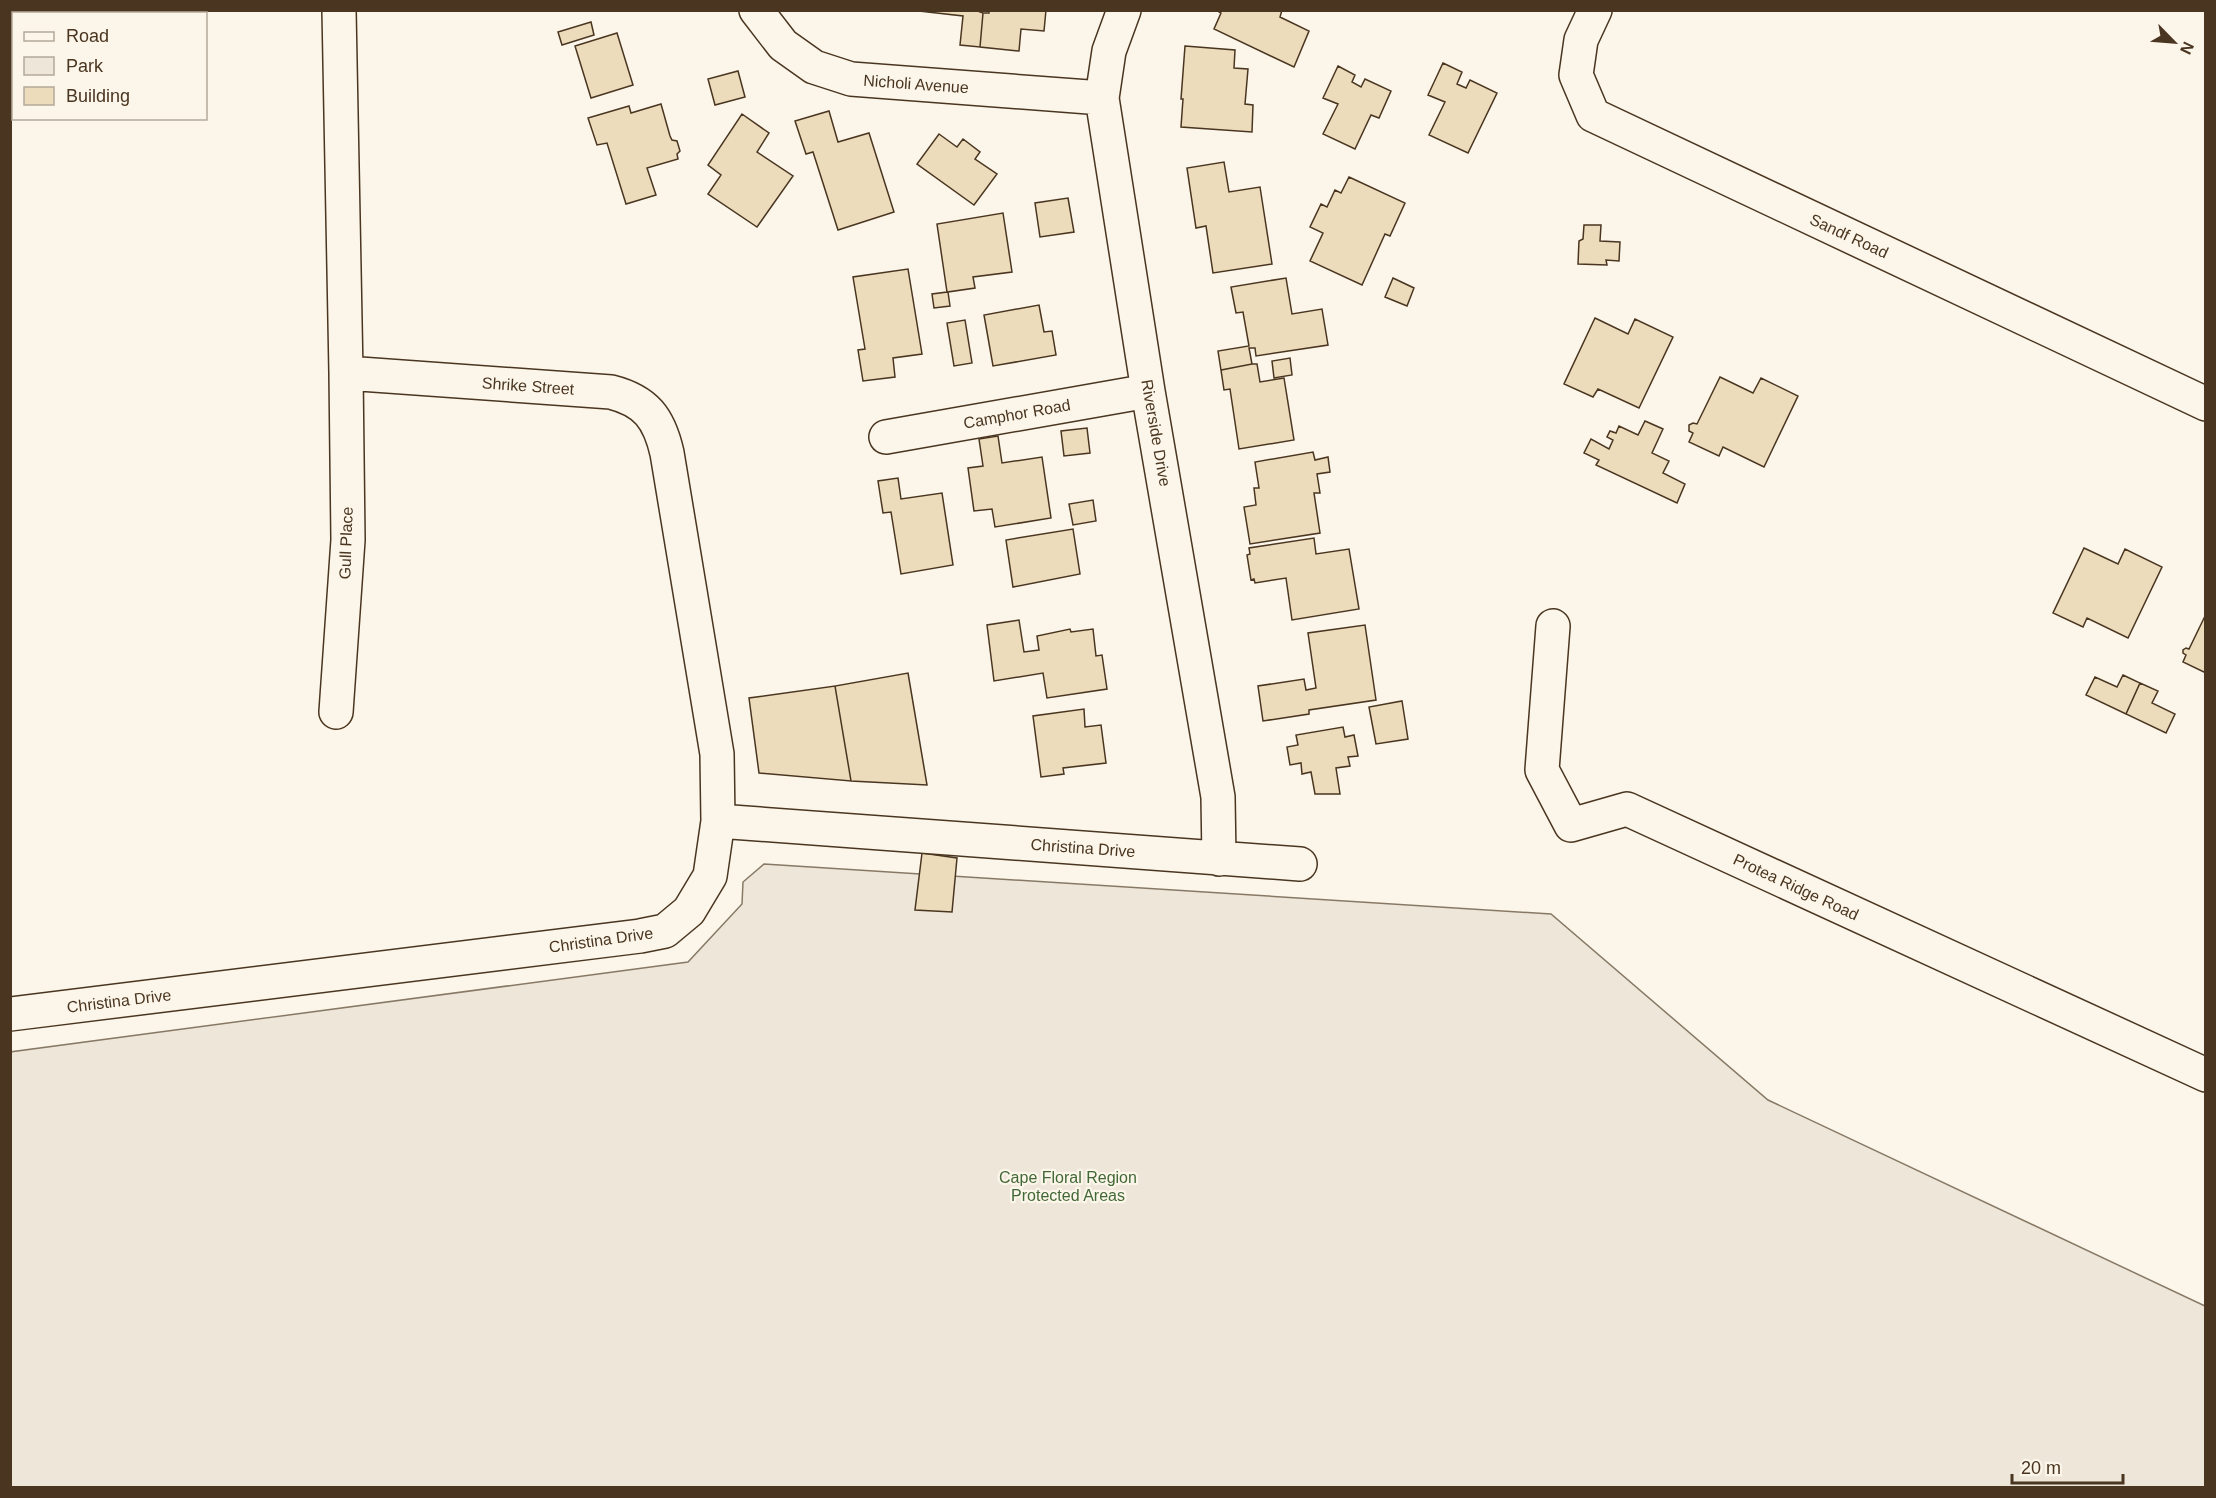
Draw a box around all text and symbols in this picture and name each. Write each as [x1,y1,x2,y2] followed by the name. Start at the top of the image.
[12,12,207,120] legend
[2144,12,2204,72] north arrow
[66,26,109,46] text: Road
[2177,39,2197,57] text: N
[66,56,104,76] text: Park
[863,72,969,96] street label: Nicholi Avenue
[66,86,130,106] text: Building
[1807,210,1891,262] street label: Sandf Road
[481,374,575,398] street label: Shrike Street
[1138,378,1174,488] street label: Riverside Drive
[962,396,1072,432] street label: Camphor Road
[336,506,356,580] street label: Gull Place
[1030,836,1136,860] street label: Christina Drive
[1731,851,1861,923] street label: Protea Ridge Road
[548,924,654,956] street label: Christina Drive
[66,986,172,1016] street label: Christina Drive
[999,1169,1137,1204] park label: Cape Floral Region Protected Areas
[2012,1447,2123,1485] scale bar
[2021,1458,2061,1478] text: 20 m

